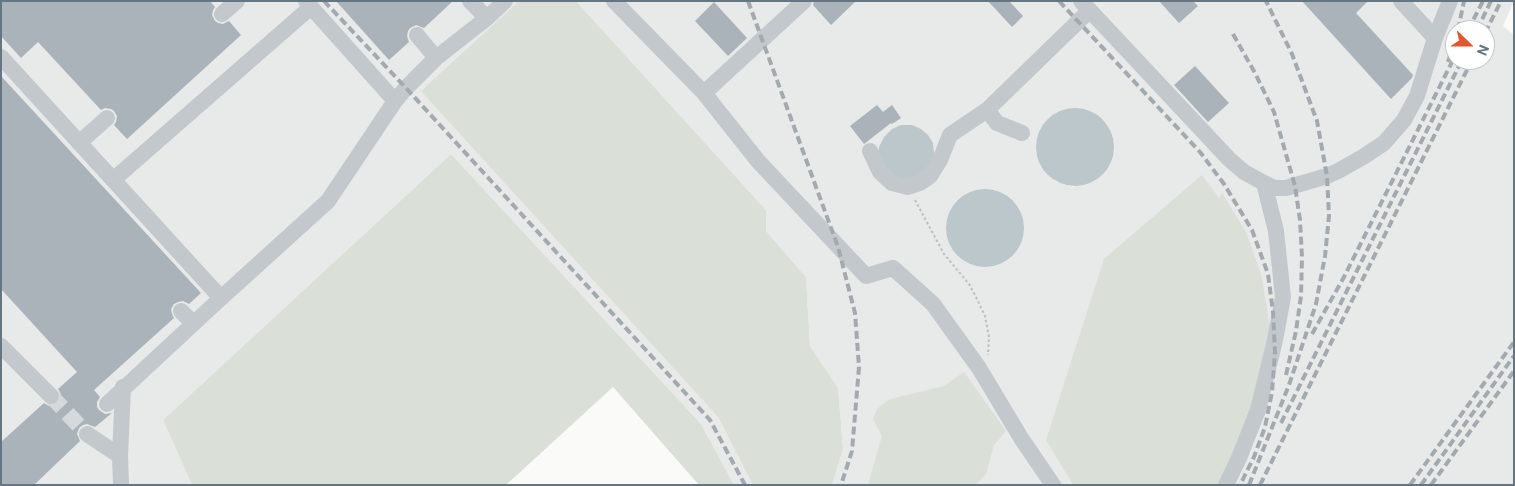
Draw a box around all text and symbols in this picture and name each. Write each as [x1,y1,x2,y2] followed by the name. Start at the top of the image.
[1445,20,1495,70] north arrow
[1474,43,1492,58] text: N

